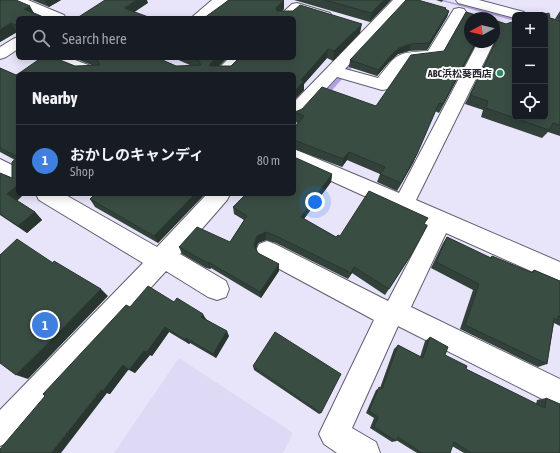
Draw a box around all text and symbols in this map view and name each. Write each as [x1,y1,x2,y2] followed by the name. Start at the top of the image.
[464,12,500,48] north arrow
[512,12,548,120] map controls
[512,12,548,48] button: +
[16,16,296,60] search box
[30,27,52,49] icon: search
[62,30,127,47] text: Search here
[512,48,548,84] button: −
[427,68,492,79] place label: ABC浜松葵西店
[495,68,505,78] marker: ABC浜松葵西店
[512,84,548,120] button: locate
[32,88,78,108] text: Nearby
[70,146,204,163] text: おかしのキャンディ
[42,153,48,168] text: 1
[257,153,280,168] text: 80 m
[70,164,94,179] text: Shop
[305,192,325,212] your location
[32,310,58,340] pin: 1

